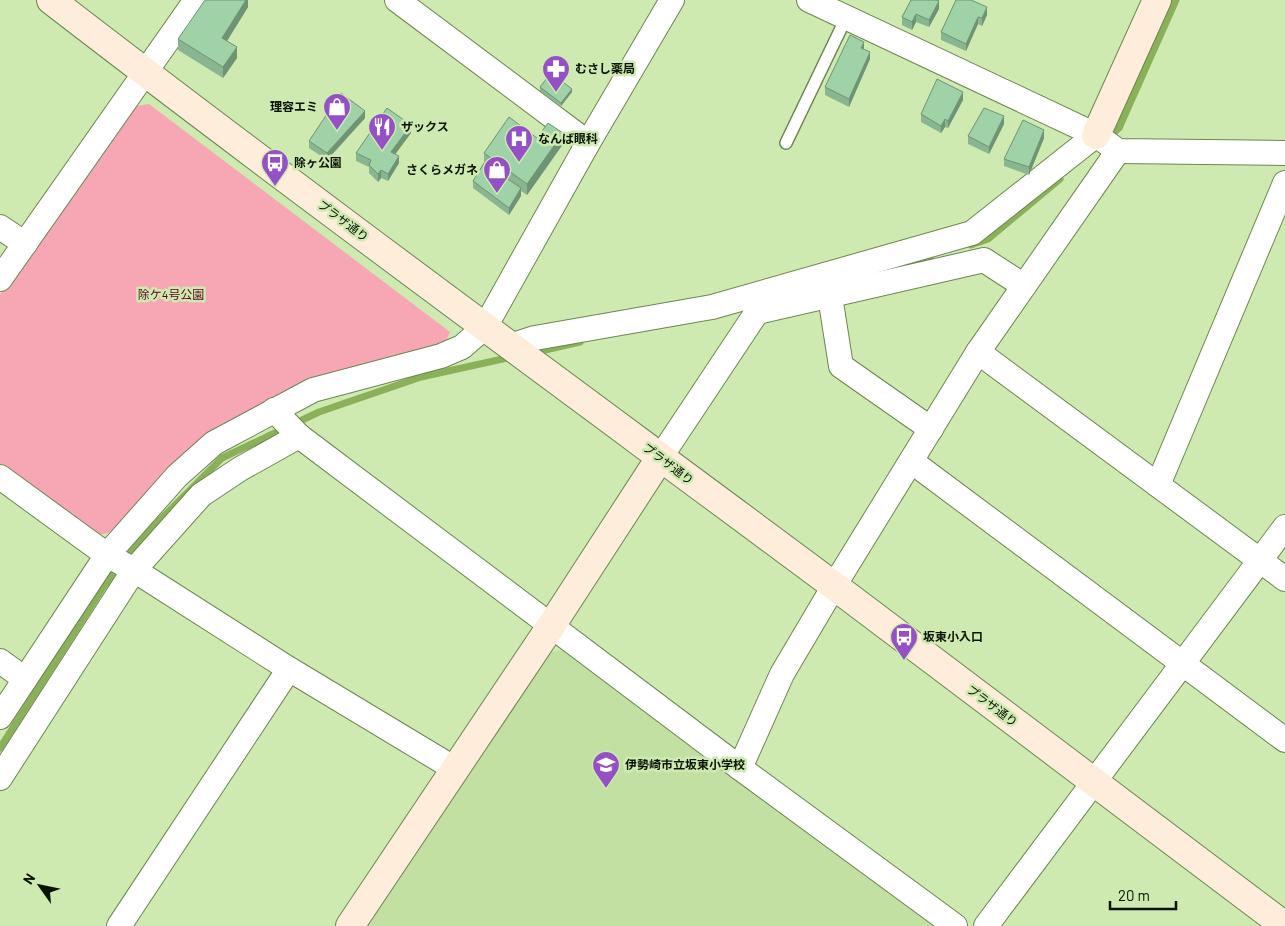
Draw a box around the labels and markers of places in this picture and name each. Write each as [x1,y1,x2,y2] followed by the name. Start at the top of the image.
[541,54,571,93] pharmacy icon: むさし薬局
[575,61,635,75] place label: むさし薬局
[322,92,352,131] shop icon: 理容エミ
[270,99,318,113] place label: 理容エミ
[367,112,397,151] restaurant icon: ザックス
[401,119,449,133] place label: ザックス
[504,124,534,163] hospital icon: なんば眼科
[538,131,598,145] place label: なんば眼科
[260,148,290,187] bus stop icon: 除ヶ公園
[294,155,342,169] place label: 除ヶ公園
[482,155,512,194] shop icon: さくらメガネ
[406,162,478,176] place label: さくらメガネ
[889,622,919,661] bus stop icon: 坂東小入口
[923,629,983,643] place label: 坂東小入口
[591,750,621,789] school or university icon: 伊勢崎市立坂東小学校
[625,757,745,771] place label: 伊勢崎市立坂東小学校

